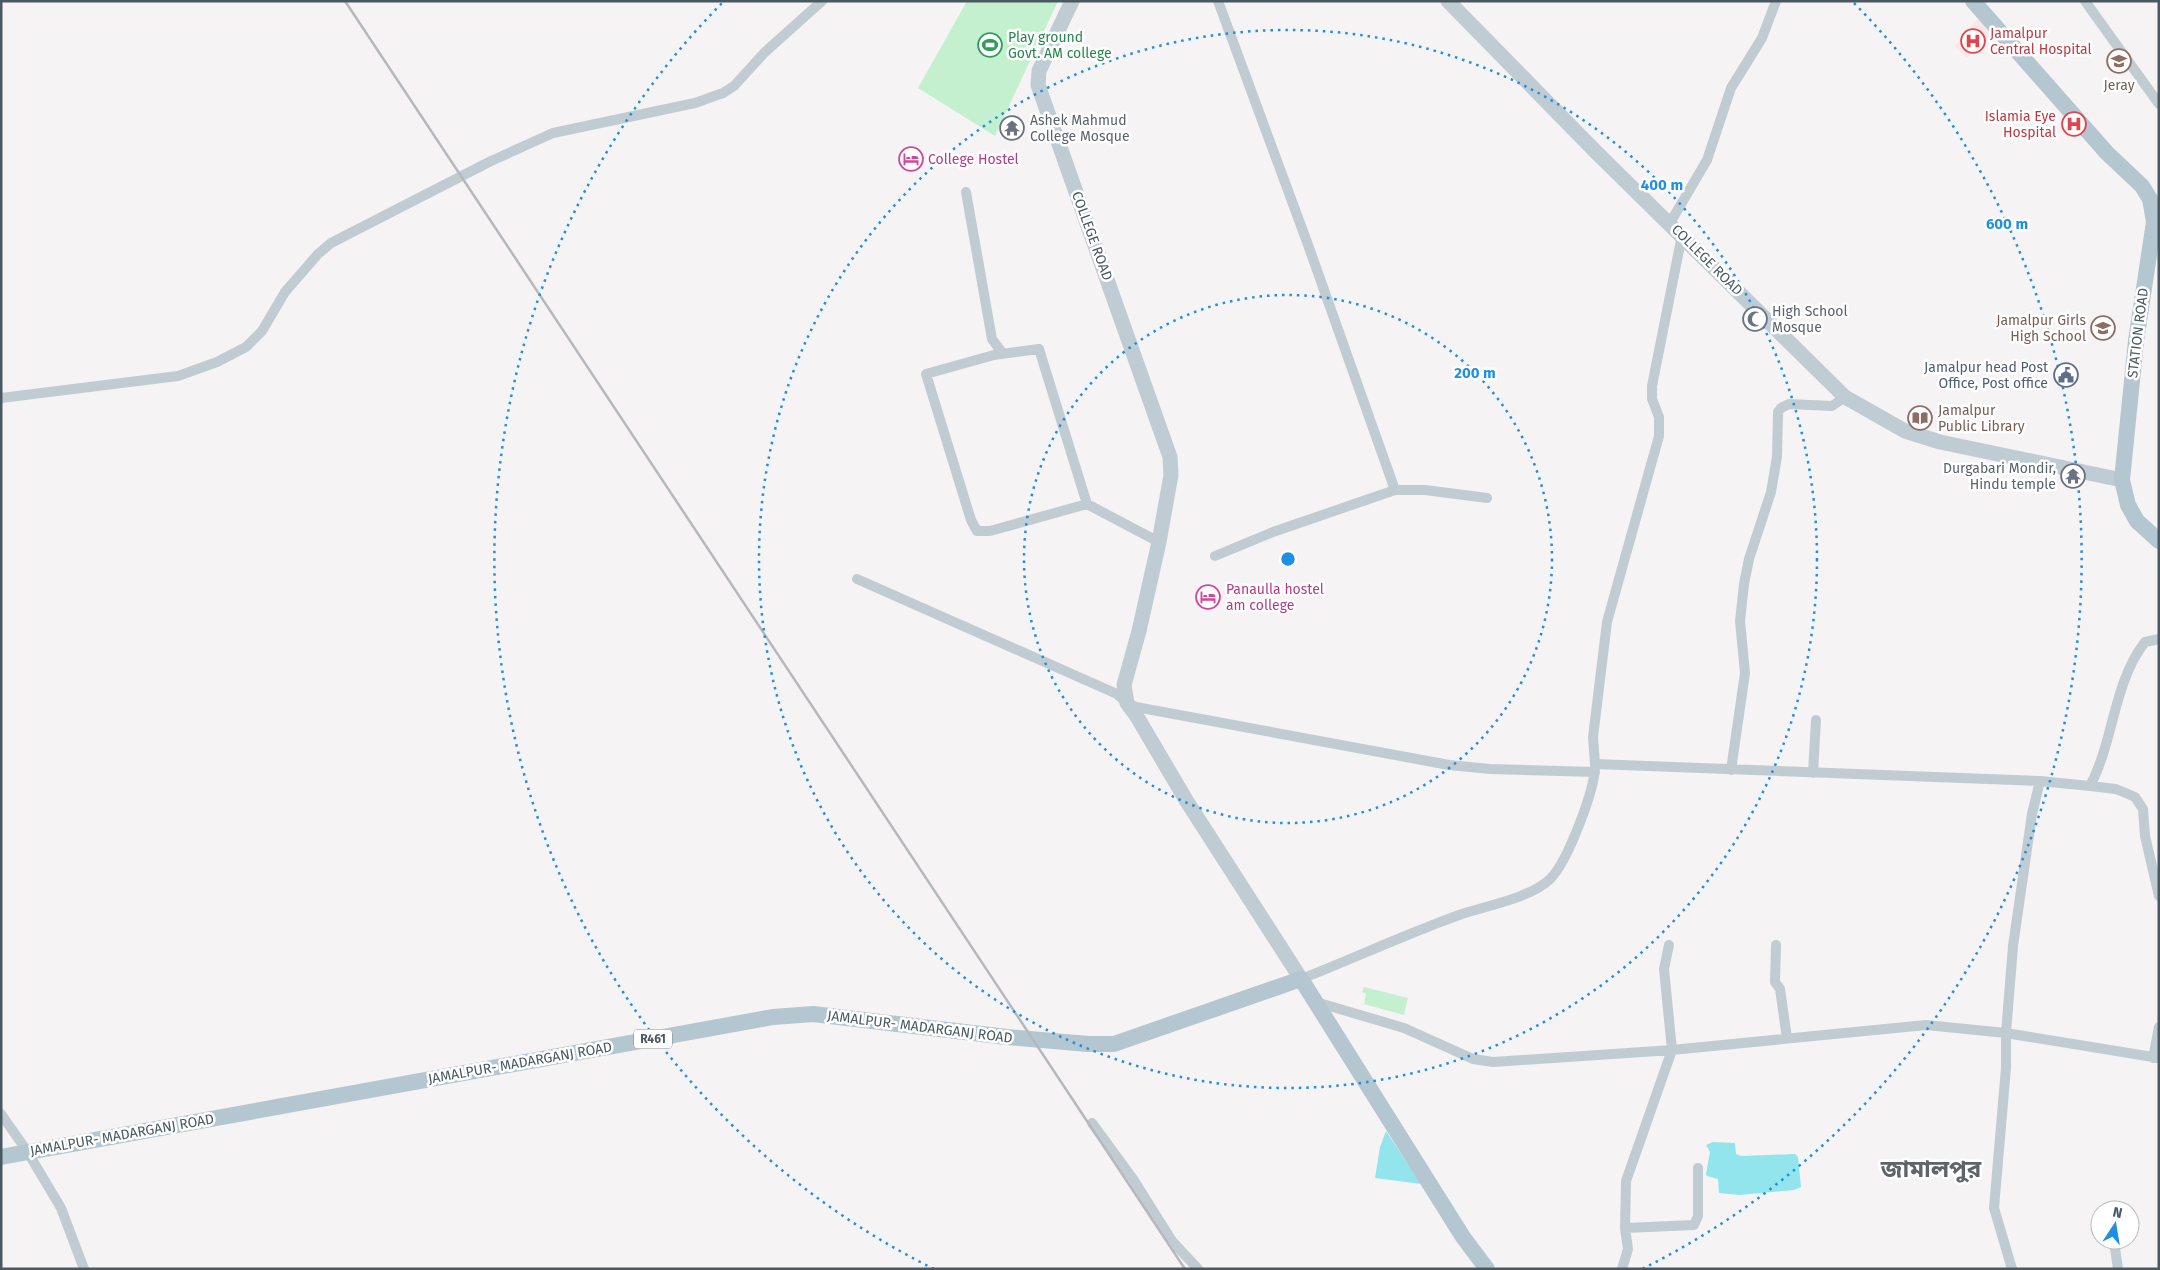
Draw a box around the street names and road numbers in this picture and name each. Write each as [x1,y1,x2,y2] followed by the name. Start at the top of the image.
[1068,189,1116,283] street label: COLLEGE ROAD
[1668,221,1746,299] street label: COLLEGE ROAD
[2124,287,2152,379] street label: STATION ROAD
[826,1007,1014,1047] street label: JAMALPUR- MADARGANJ ROAD
[634,1030,672,1048] road number: R461
[427,1038,613,1088] street label: JAMALPUR- MADARGANJ ROAD
[29,1110,215,1160] street label: JAMALPUR- MADARGANJ ROAD

